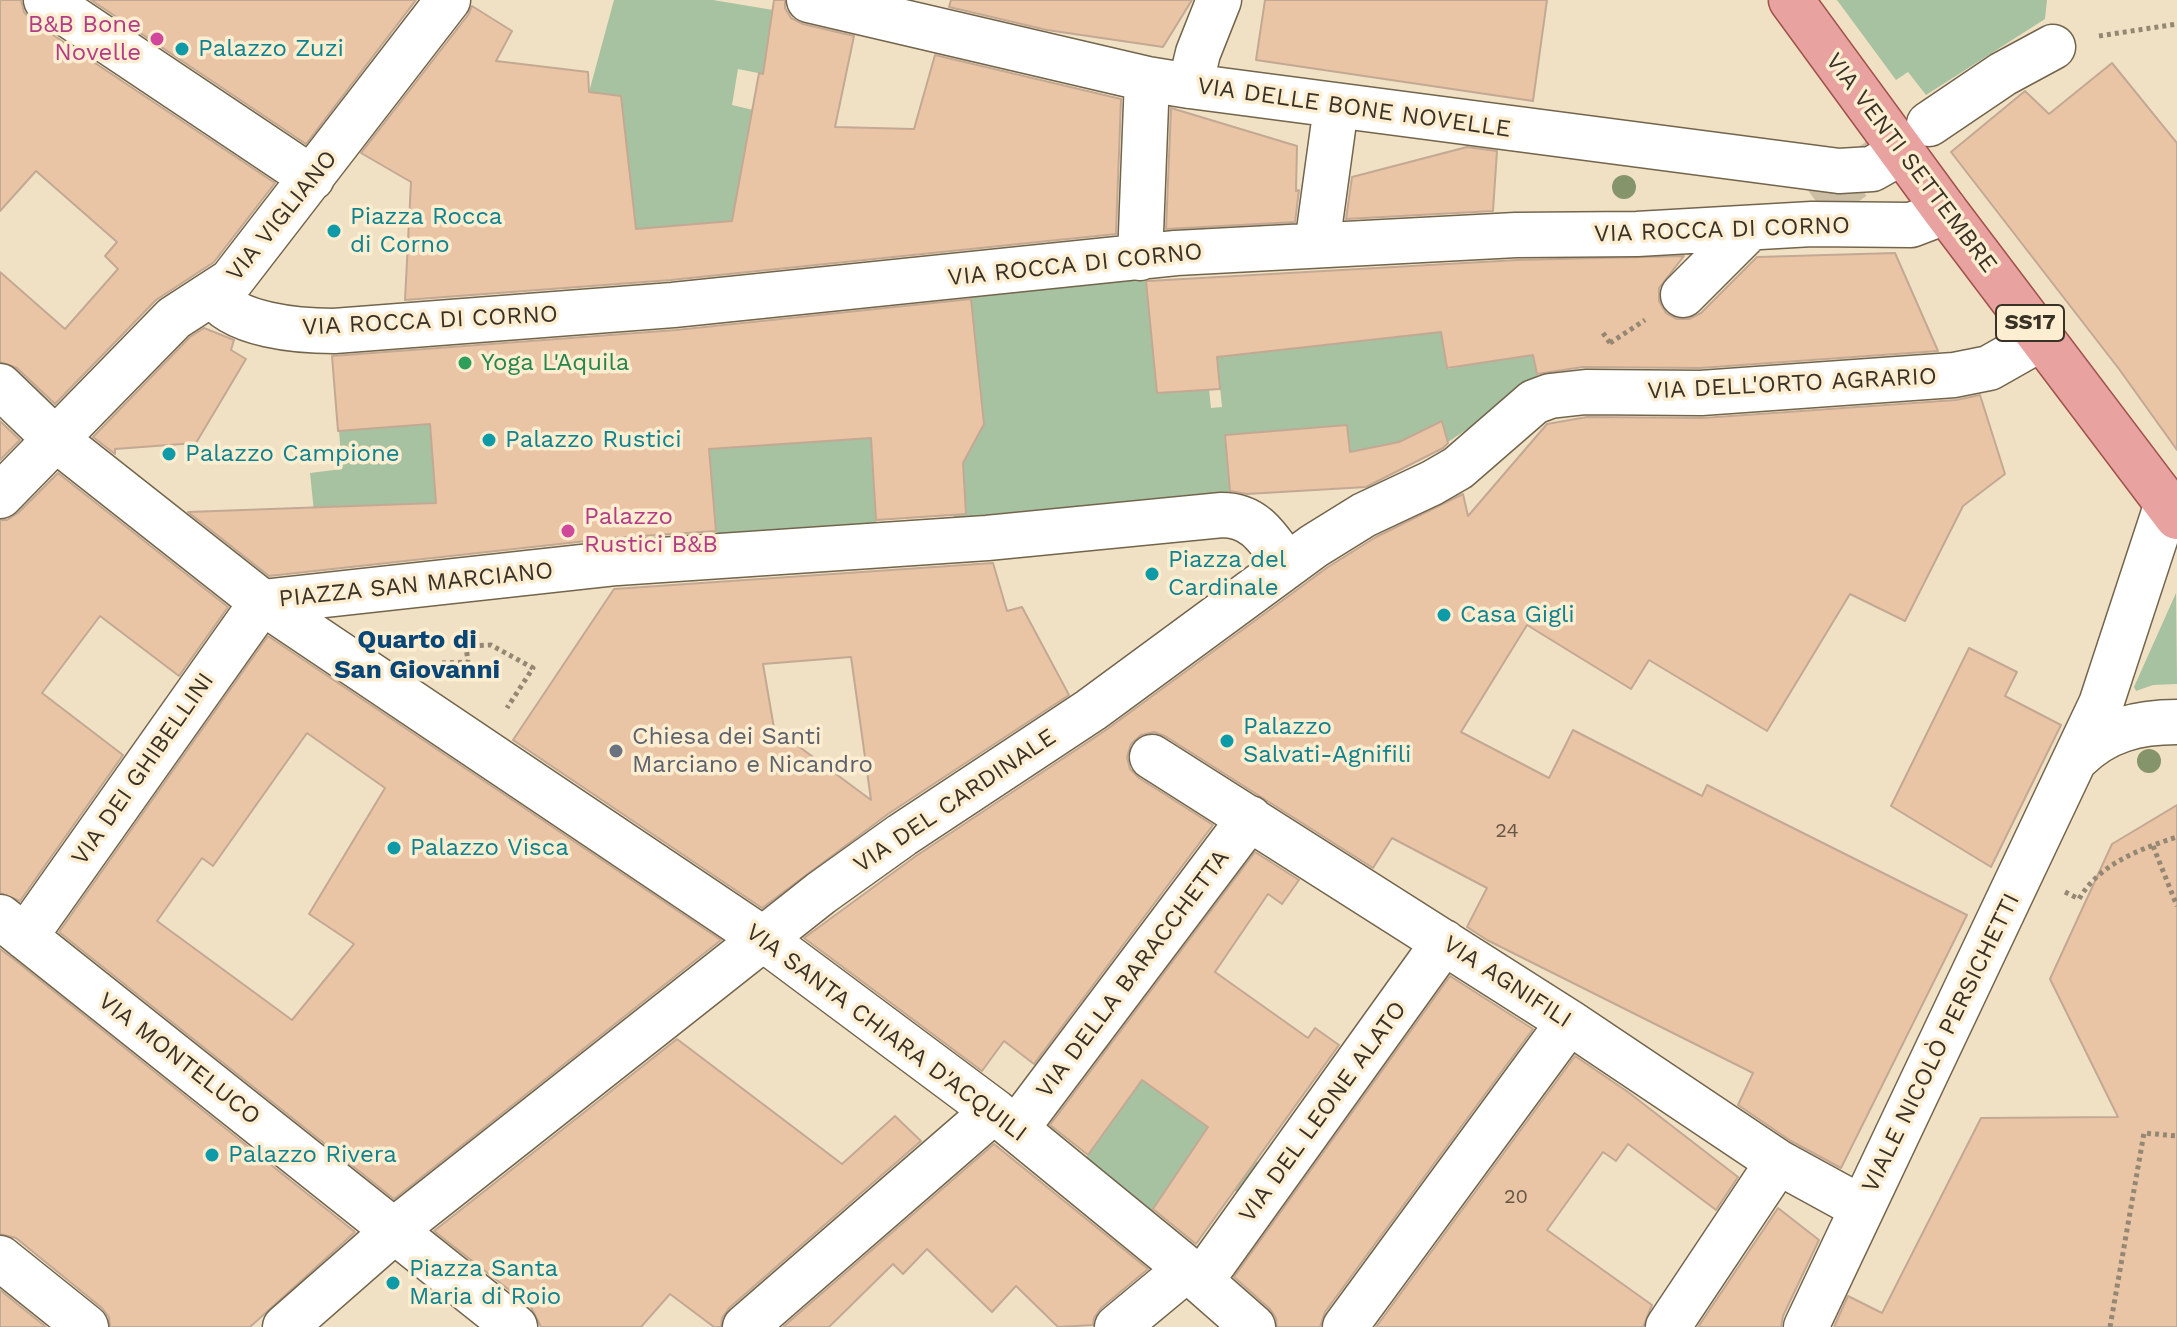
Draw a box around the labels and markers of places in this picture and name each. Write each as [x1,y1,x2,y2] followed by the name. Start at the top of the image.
[28,11,141,67] place label: B&B Bone Novelle
[148,30,166,48] marker: B&B Bone Novelle
[198,35,344,63] place label: Palazzo Zuzi
[173,40,191,58] marker: Palazzo Zuzi
[350,203,502,259] place label: Piazza Rocca di Corno
[325,222,343,240] marker: Piazza Rocca di Corno
[481,349,629,377] place label: Yoga L'Aquila
[456,354,474,372] marker: Yoga L'Aquila
[505,426,682,454] place label: Palazzo Rustici
[480,431,498,449] marker: Palazzo Rustici
[185,440,400,468] place label: Palazzo Campione
[160,445,178,463] marker: Palazzo Campione
[584,503,718,559] place label: Palazzo Rustici B&B
[559,522,577,540] marker: Palazzo Rustici B&B
[1168,546,1286,602] place label: Piazza del Cardinale
[1143,565,1161,583] marker: Piazza del Cardinale
[1460,601,1575,629] place label: Casa Gigli
[1435,606,1453,624] marker: Casa Gigli
[1243,713,1411,769] place label: Palazzo Salvati-Agnifili
[632,723,873,779] place label: Chiesa dei Santi Marciano e Nicandro
[1218,732,1236,750] marker: Palazzo Salvati-Agnifili
[607,742,625,760] marker: Chiesa dei Santi Marciano e Nicandro
[410,834,569,862] place label: Palazzo Visca
[385,839,403,857] marker: Palazzo Visca
[228,1141,397,1169] place label: Palazzo Rivera
[203,1146,221,1164] marker: Palazzo Rivera
[409,1255,561,1311] place label: Piazza Santa Maria di Roio
[384,1274,402,1292] marker: Piazza Santa Maria di Roio

